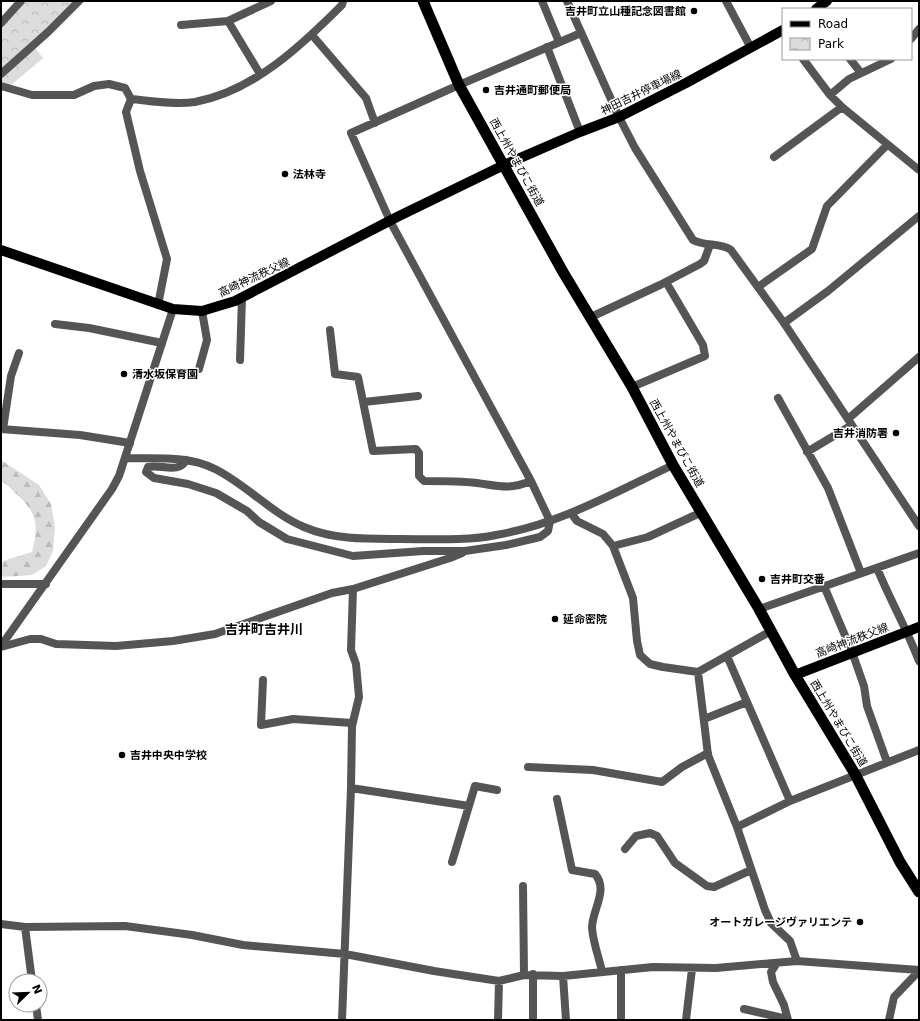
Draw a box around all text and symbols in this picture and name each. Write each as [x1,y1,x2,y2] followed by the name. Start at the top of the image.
[565,5,686,18] place label: 吉井町立山種記念図書館
[689,6,699,16] marker: 吉井町立山種記念図書館
[782,8,912,60] legend
[818,17,848,31] text: Road
[818,37,844,51] text: Park
[599,67,684,118] street label: 神田吉井停車場線
[494,84,571,97] place label: 吉井通町郵便局
[481,85,491,95] marker: 吉井通町郵便局
[487,116,546,209] street label: 西上州やまびこ街道
[293,168,326,181] place label: 法林寺
[280,169,290,179] marker: 法林寺
[217,255,292,300] street label: 高崎神流秩父線
[132,368,198,381] place label: 清水坂保育園
[119,369,129,379] marker: 清水坂保育園
[647,397,706,490] street label: 西上州やまびこ街道
[833,427,888,440] place label: 吉井消防署
[891,428,901,438] marker: 吉井消防署
[770,573,825,586] place label: 吉井町交番
[757,574,767,584] marker: 吉井町交番
[563,613,607,626] place label: 延命密院
[550,614,560,624] marker: 延命密院
[814,621,890,660] street label: 高崎神流秩父線
[225,622,303,637] district label: 吉井町吉井川
[808,677,870,769] street label: 西上州やまびこ街道
[130,749,207,762] place label: 吉井中央中学校
[117,750,127,760] marker: 吉井中央中学校
[709,916,852,929] place label: オートガレージヴァリエンテ
[855,917,865,927] marker: オートガレージヴァリエンテ
[8,973,48,1013] north arrow
[29,983,45,996] text: N

